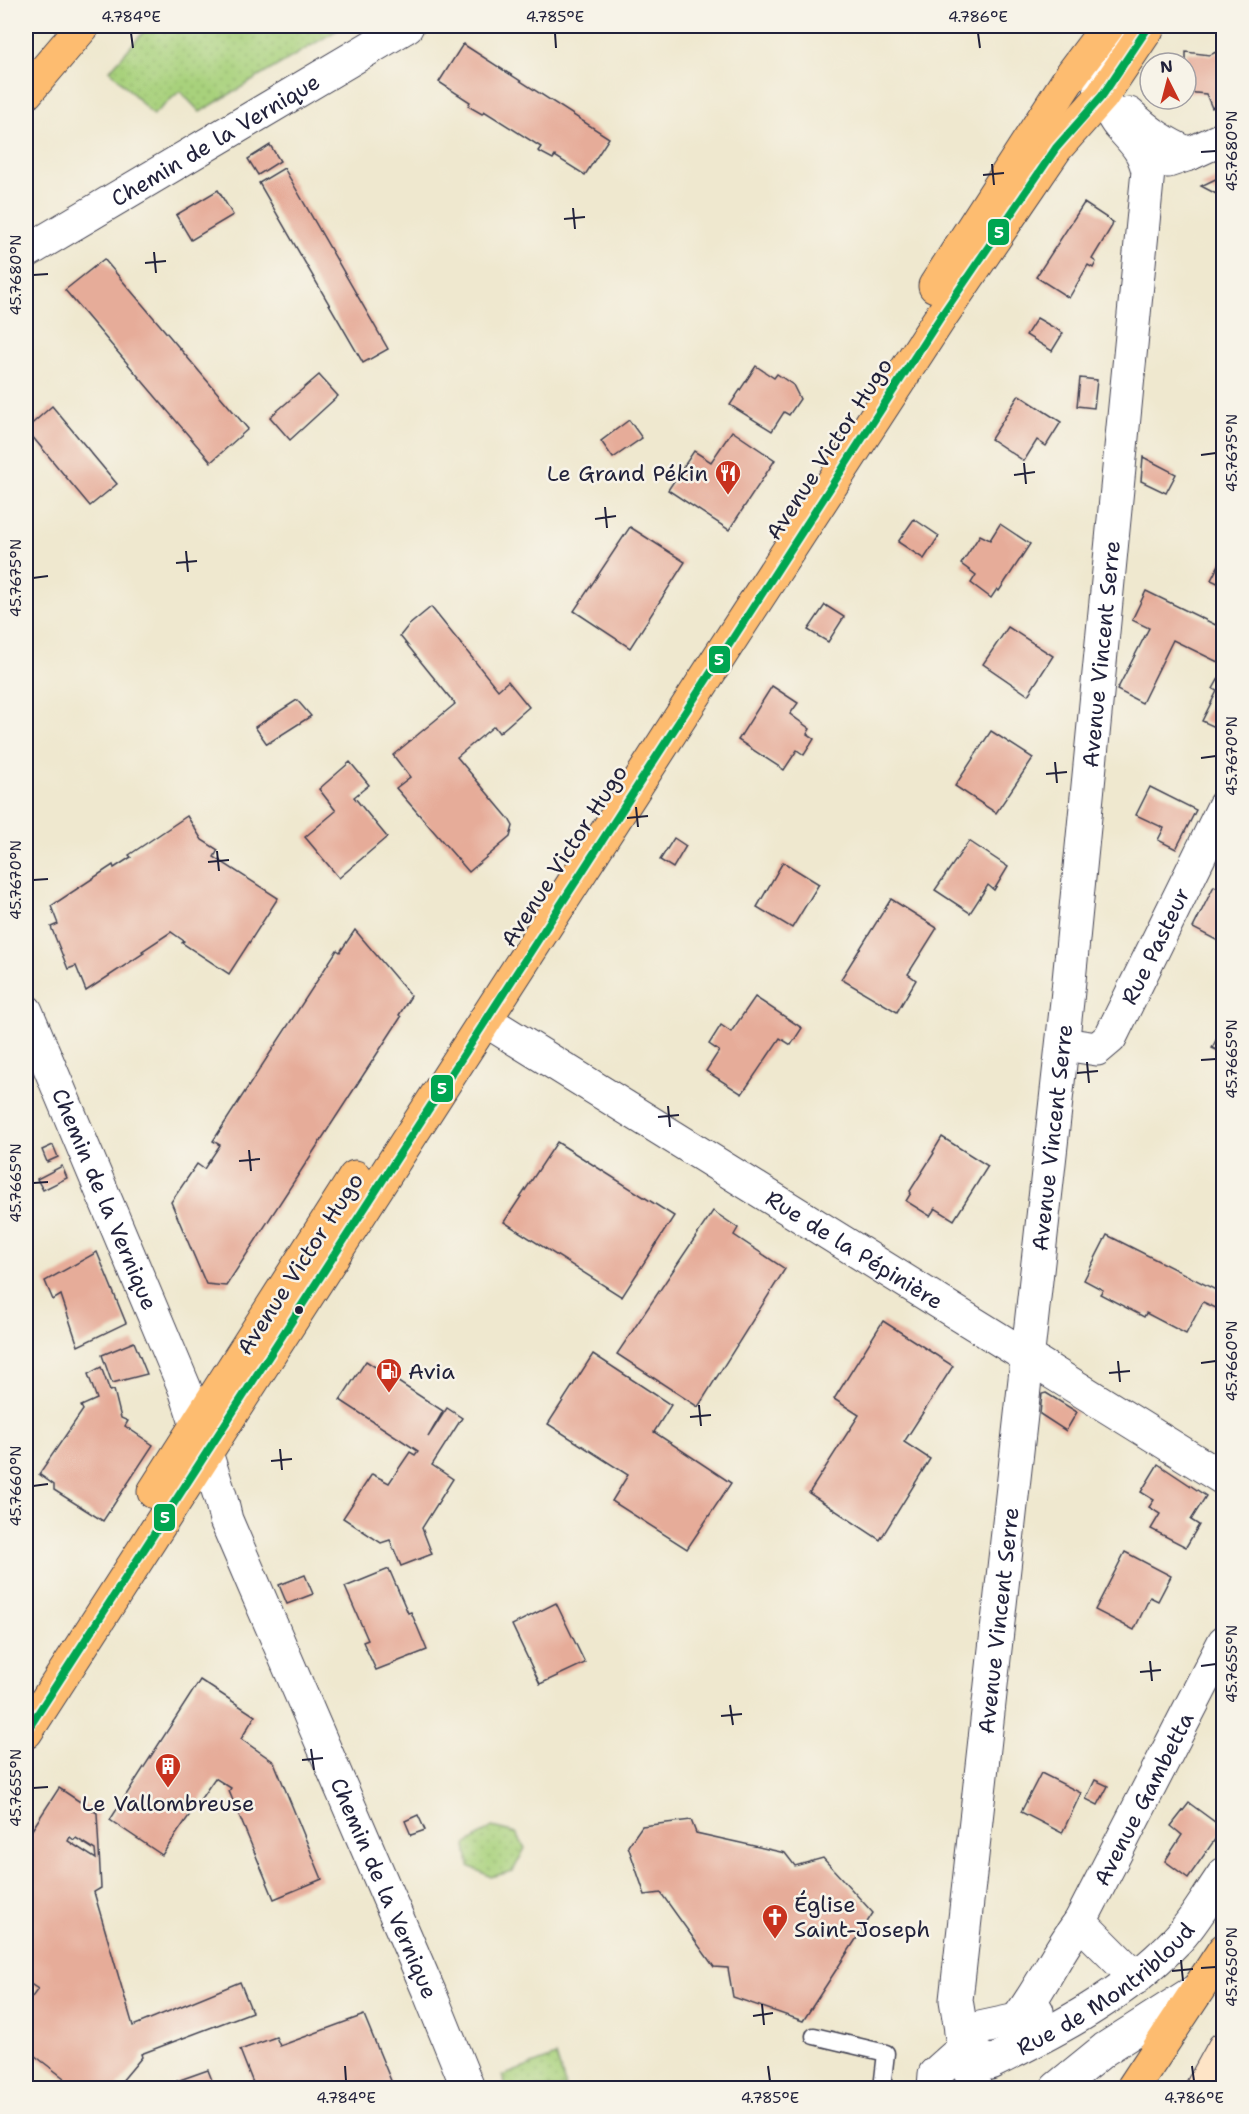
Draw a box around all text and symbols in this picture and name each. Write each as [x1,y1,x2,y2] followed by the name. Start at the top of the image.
[101,7,161,27] text: 4.784°E
[526,7,584,27] text: 4.785°E
[948,7,1008,27] text: 4.786°E
[1138,51,1198,111] north arrow
[1159,55,1174,78] text: N
[106,67,325,213] street label: Chemin de la Vernique
[1222,111,1242,191] text: 45.7680°N
[987,218,1010,246] line badge: 5
[994,222,1004,243] text: 5
[6,235,26,315] text: 45.7680°N
[759,352,899,546] street label: Avenue Victor Hugo
[1222,414,1242,492] text: 45.7675°N
[713,458,743,496] restaurant icon: Le Grand Pékin
[547,459,708,488] place label: Le Grand Pékin
[6,539,26,617] text: 45.7675°N
[1075,539,1126,769] street label: Avenue Vincent Serre
[708,645,731,674] line badge: 5
[714,649,724,670] text: 5
[1222,716,1242,796] text: 45.7670°N
[494,759,634,953] street label: Avenue Victor Hugo
[6,840,26,920] text: 45.7670°N
[1114,882,1196,1009] street label: Rue Pasteur
[1222,1019,1242,1099] text: 45.7665°N
[1025,1023,1079,1252] street label: Avenue Vincent Serre
[430,1074,454,1103] line badge: 5
[437,1078,447,1099] text: 5
[46,1084,165,1314] street label: Chemin de la Vernique
[6,1143,26,1223] text: 45.7665°N
[230,1167,370,1361] street label: Avenue Victor Hugo
[760,1183,949,1316] street label: Rue de la Pépinière
[293,1304,305,1316] unlabelled marker
[1222,1320,1242,1402] text: 45.7660°N
[374,1356,404,1394] fuel station icon: Avia
[408,1357,455,1386] place label: Avia
[6,1445,26,1527] text: 45.7660°N
[153,1503,176,1532] line badge: 5
[971,1506,1025,1735] street label: Avenue Vincent Serre
[160,1507,170,1528] text: 5
[1222,1625,1242,1703] text: 45.7655°N
[1087,1707,1200,1891] street label: Avenue Gambetta
[6,1749,26,1827] text: 45.7655°N
[153,1751,183,1789] building icon: Le Vallombreuse
[324,1773,445,2003] street label: Chemin de la Vernique
[82,1789,254,1818] place label: Le Vallombreuse
[794,1890,930,1944] place label: Église Saint-Joseph
[760,1902,790,1940] church icon: Église Saint-Joseph
[1012,1916,1201,2062] street label: Rue de Montribloud
[1222,1927,1242,2007] text: 45.7650°N
[316,2088,376,2108] text: 4.784°E
[741,2088,799,2108] text: 4.785°E
[1164,2088,1224,2108] text: 4.786°E

